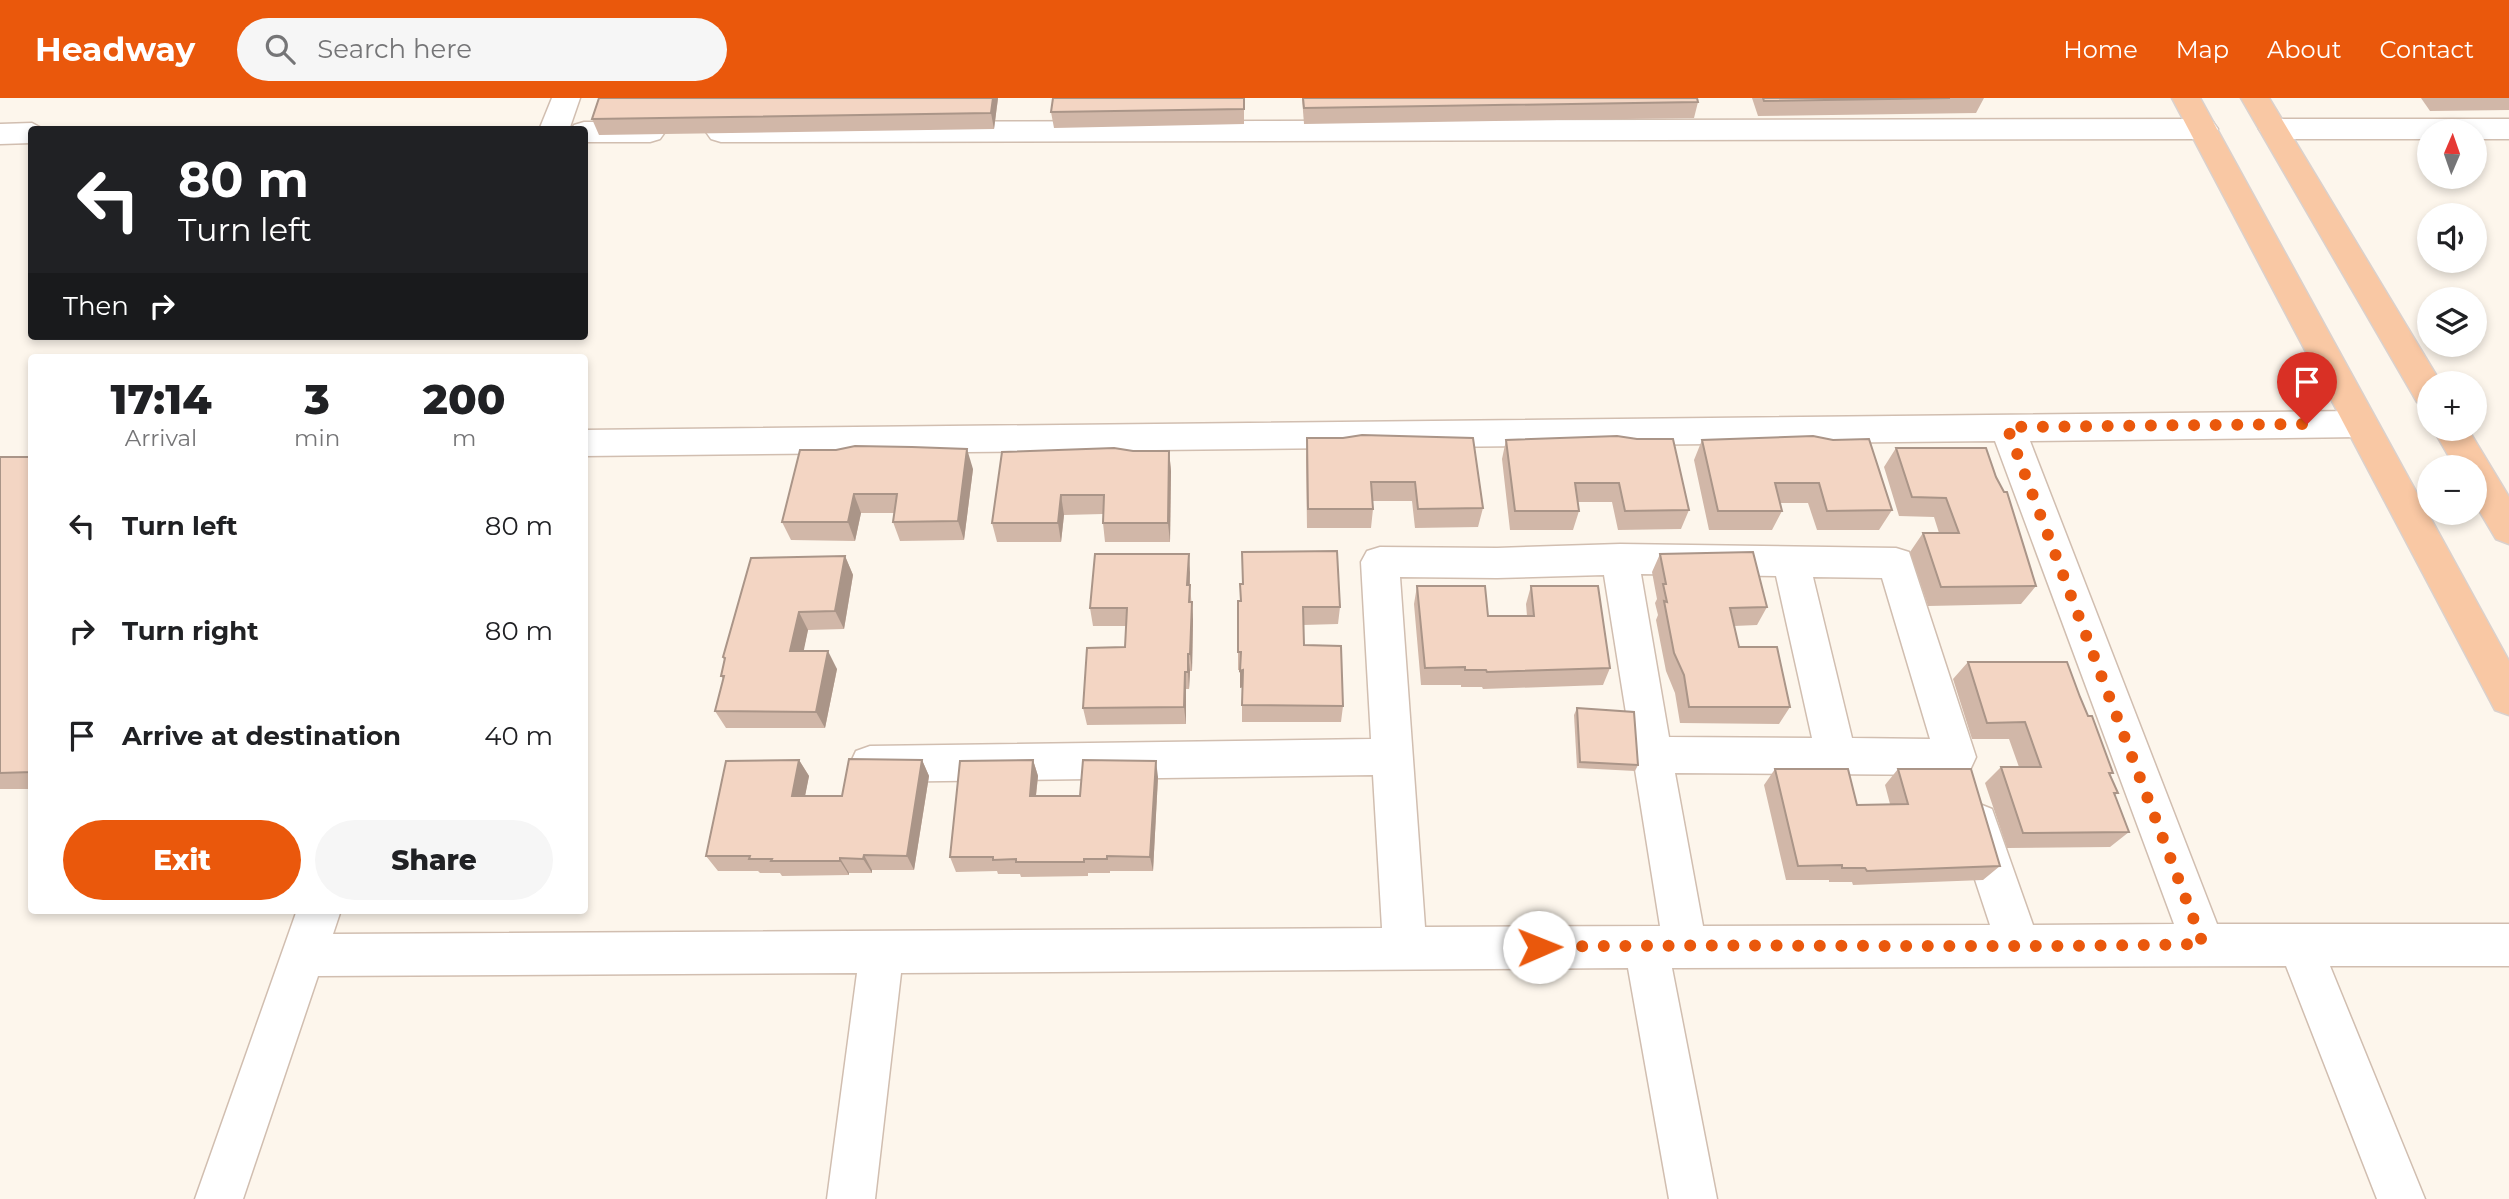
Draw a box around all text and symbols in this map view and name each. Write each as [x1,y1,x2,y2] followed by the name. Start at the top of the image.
[237,18,727,81] search box
[35,29,195,69] text: Headway
[261,30,299,68] icon: search
[317,33,472,65] text: Search here
[2063,35,2138,64] text: Home
[2176,35,2229,64] text: Map
[2267,35,2341,64] text: About
[2379,35,2474,64] text: Contact
[2417,119,2487,189] north arrow
[2417,119,2487,525] map controls
[178,150,309,209] text: 80 m
[63,154,154,245] icon: left
[2417,203,2487,273] button: sound
[178,210,312,249] text: Turn left
[143,287,181,325] icon: right
[2417,287,2487,357] button: layers
[63,290,129,322] text: Then
[2277,352,2337,424] pin
[2288,363,2326,401] icon: arrive
[2417,371,2487,441] button: +
[111,373,212,425] text: 17:14
[304,373,330,425] text: 3
[423,373,505,425] text: 200
[125,424,197,452] text: Arrival
[294,424,340,452] text: min
[452,424,476,452] text: m
[2417,455,2487,525] button: −
[63,507,101,545] icon: left
[122,510,238,542] text: Turn left
[485,510,553,542] text: 80 m
[63,612,101,650] icon: right
[122,615,258,647] text: Turn right
[485,615,553,647] text: 80 m
[63,717,101,755] icon: arrive
[122,720,401,752] text: Arrive at destination
[484,720,553,752] text: 40 m
[63,820,301,900] button: Exit
[315,820,553,900] button: Share
[1502,910,1576,984] position arrow

